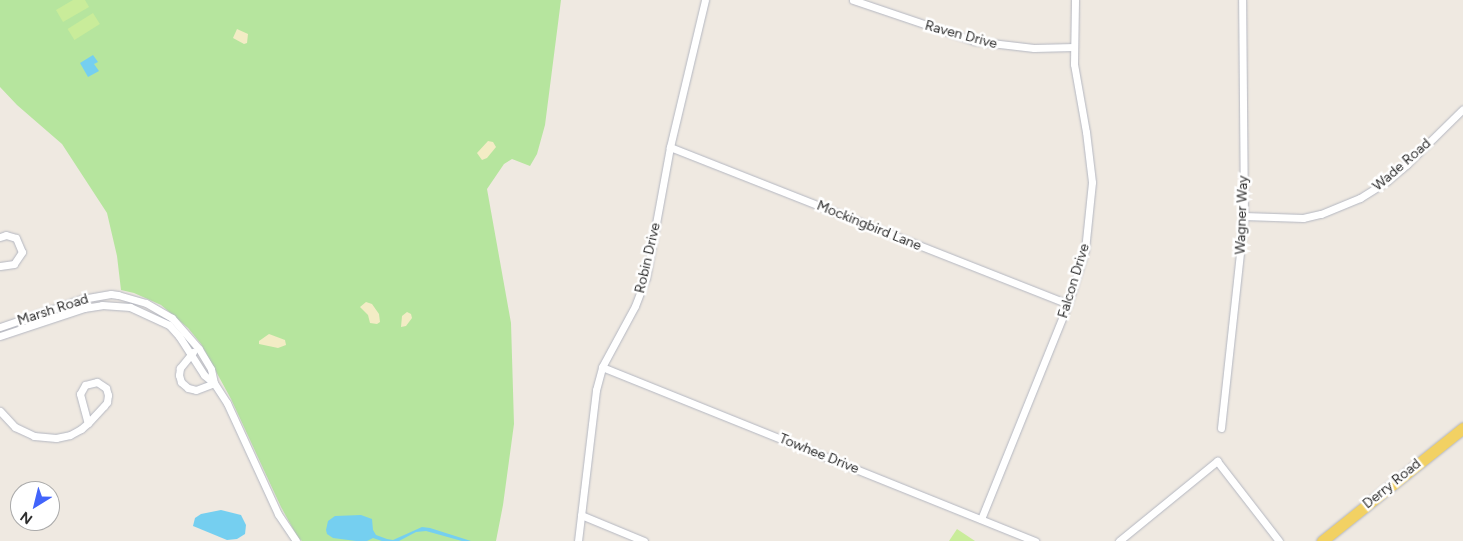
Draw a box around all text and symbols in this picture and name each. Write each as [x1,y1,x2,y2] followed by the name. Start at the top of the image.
[923,17,999,53] street label: Raven Drive
[1369,135,1435,195] street label: Wade Road
[1232,175,1252,255] street label: Wagner Way
[814,197,924,255] street label: Mockingbird Lane
[632,221,664,295] street label: Robin Drive
[1055,242,1093,320] street label: Falcon Drive
[15,291,91,329] street label: Marsh Road
[777,430,861,478] street label: Towhee Drive
[1360,456,1424,512] street label: Derry Road
[10,481,60,531] north arrow
[17,508,36,528] text: N

